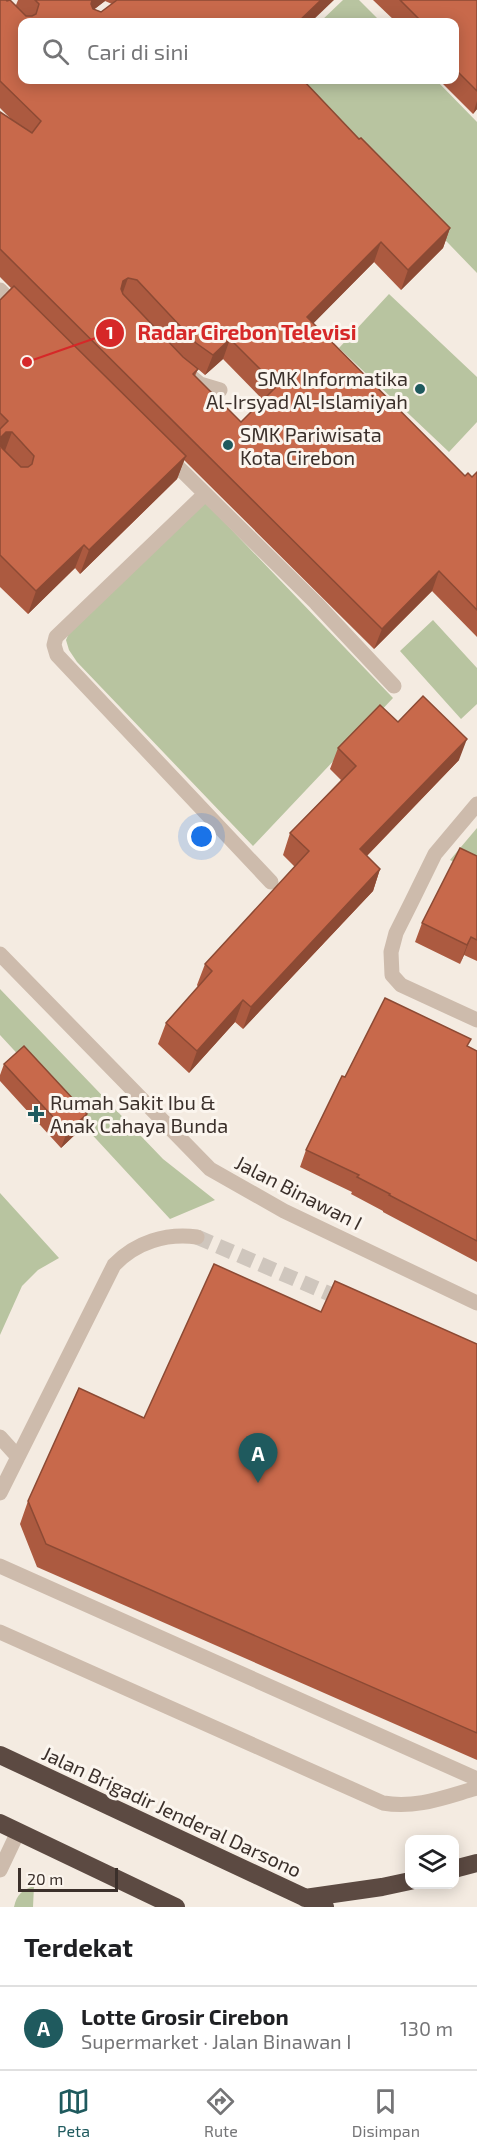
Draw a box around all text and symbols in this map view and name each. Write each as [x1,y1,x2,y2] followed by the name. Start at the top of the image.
[18,18,459,84] search box
[39,35,72,68] icon: search
[87,38,189,64] text: Cari di sini
[95,313,369,352] callout: Radar Cirebon Televisi
[137,319,357,344] text: Radar Cirebon Televisi
[106,321,114,343] text: 1
[206,366,408,413] place label: SMK Informatika Al-Irsyad Al-Islamiyah
[413,382,427,396] marker: SMK Informatika Al-Irsyad Al-Islamiyah
[240,422,382,469] place label: SMK Pariwisata Kota Cirebon
[221,438,235,452] marker: SMK Pariwisata Kota Cirebon
[187,822,216,851] your location
[50,1090,228,1137] place label: Rumah Sakit Ibu & Anak Cahaya Bunda
[27,1105,45,1123] marker: Rumah Sakit Ibu & Anak Cahaya Bunda
[231,1150,367,1234] street label: Jalan Binawan I
[238,1434,278,1483] pin: A
[39,1740,305,1882] street label: Jalan Brigadir Jenderal Darsono
[405,1835,459,1889] map controls
[405,1835,459,1889] button: layers
[18,1865,118,1892] scale bar
[27,1869,63,1888] text: 20 m
[24,1931,133,1962] text: Terdekat
[81,2003,289,2029] text: Lotte Grosir Cirebon
[37,2016,50,2040] text: A
[400,2016,453,2040] text: 130 m
[81,2029,351,2053] text: Supermarket · Jalan Binawan I
[57,2085,90,2140] tab: Peta
[204,2085,238,2140] tab: Rute
[352,2085,420,2140] tab: Disimpan

